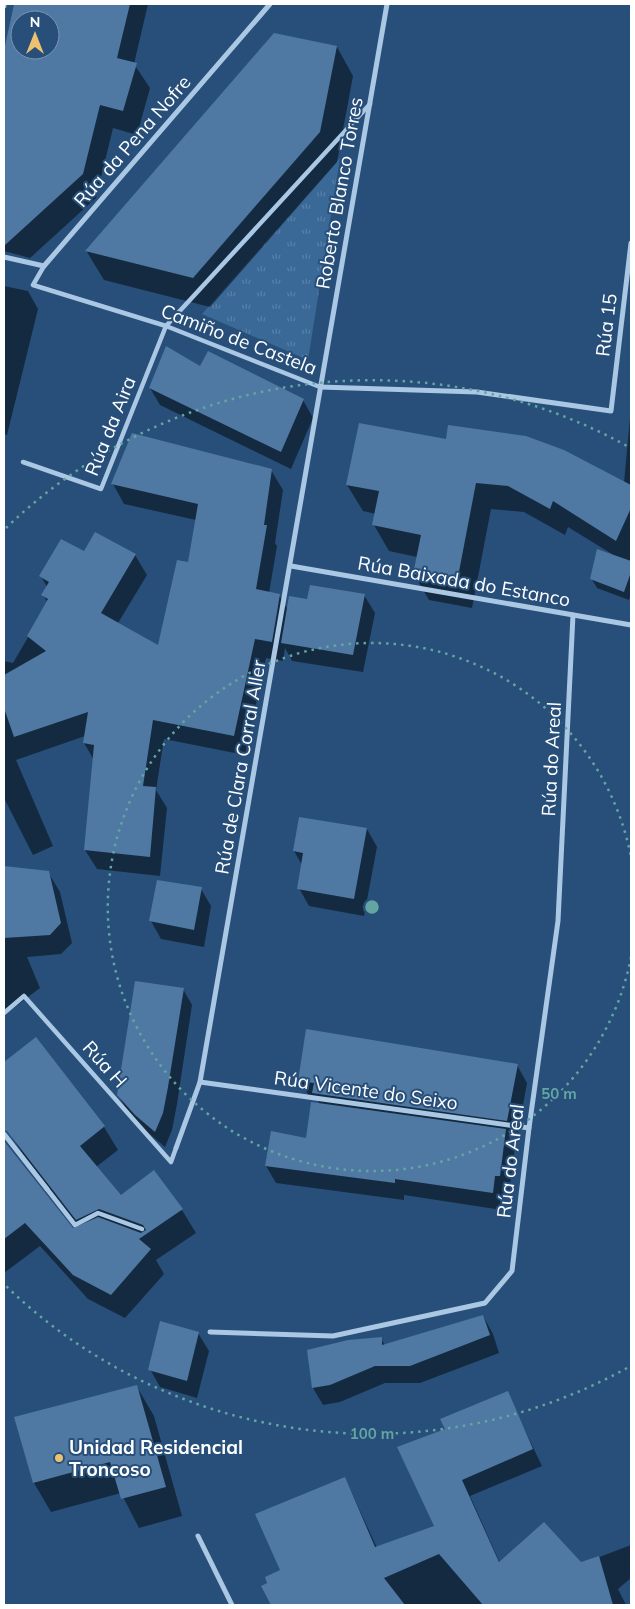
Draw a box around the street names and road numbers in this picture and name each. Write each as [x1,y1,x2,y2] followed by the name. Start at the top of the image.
[68,70,196,212] street label: Rúa da Pena Nofre
[310,95,368,291] street label: Roberto Blanco Torres
[590,292,622,358] street label: Rúa 15
[158,298,320,380] street label: Camiño de Castela
[79,373,141,479] street label: Rúa da Aira
[356,550,572,612] street label: Rúa Baixada do Estanco
[209,658,271,876] street label: Rúa de Clara Corral Aller
[536,701,566,817] street label: Rúa do Areal
[78,1036,132,1092] street label: Rúa H
[272,1065,460,1115] street label: Rúa Vicente do Seixo
[491,1103,529,1219] street label: Rúa do Areal

